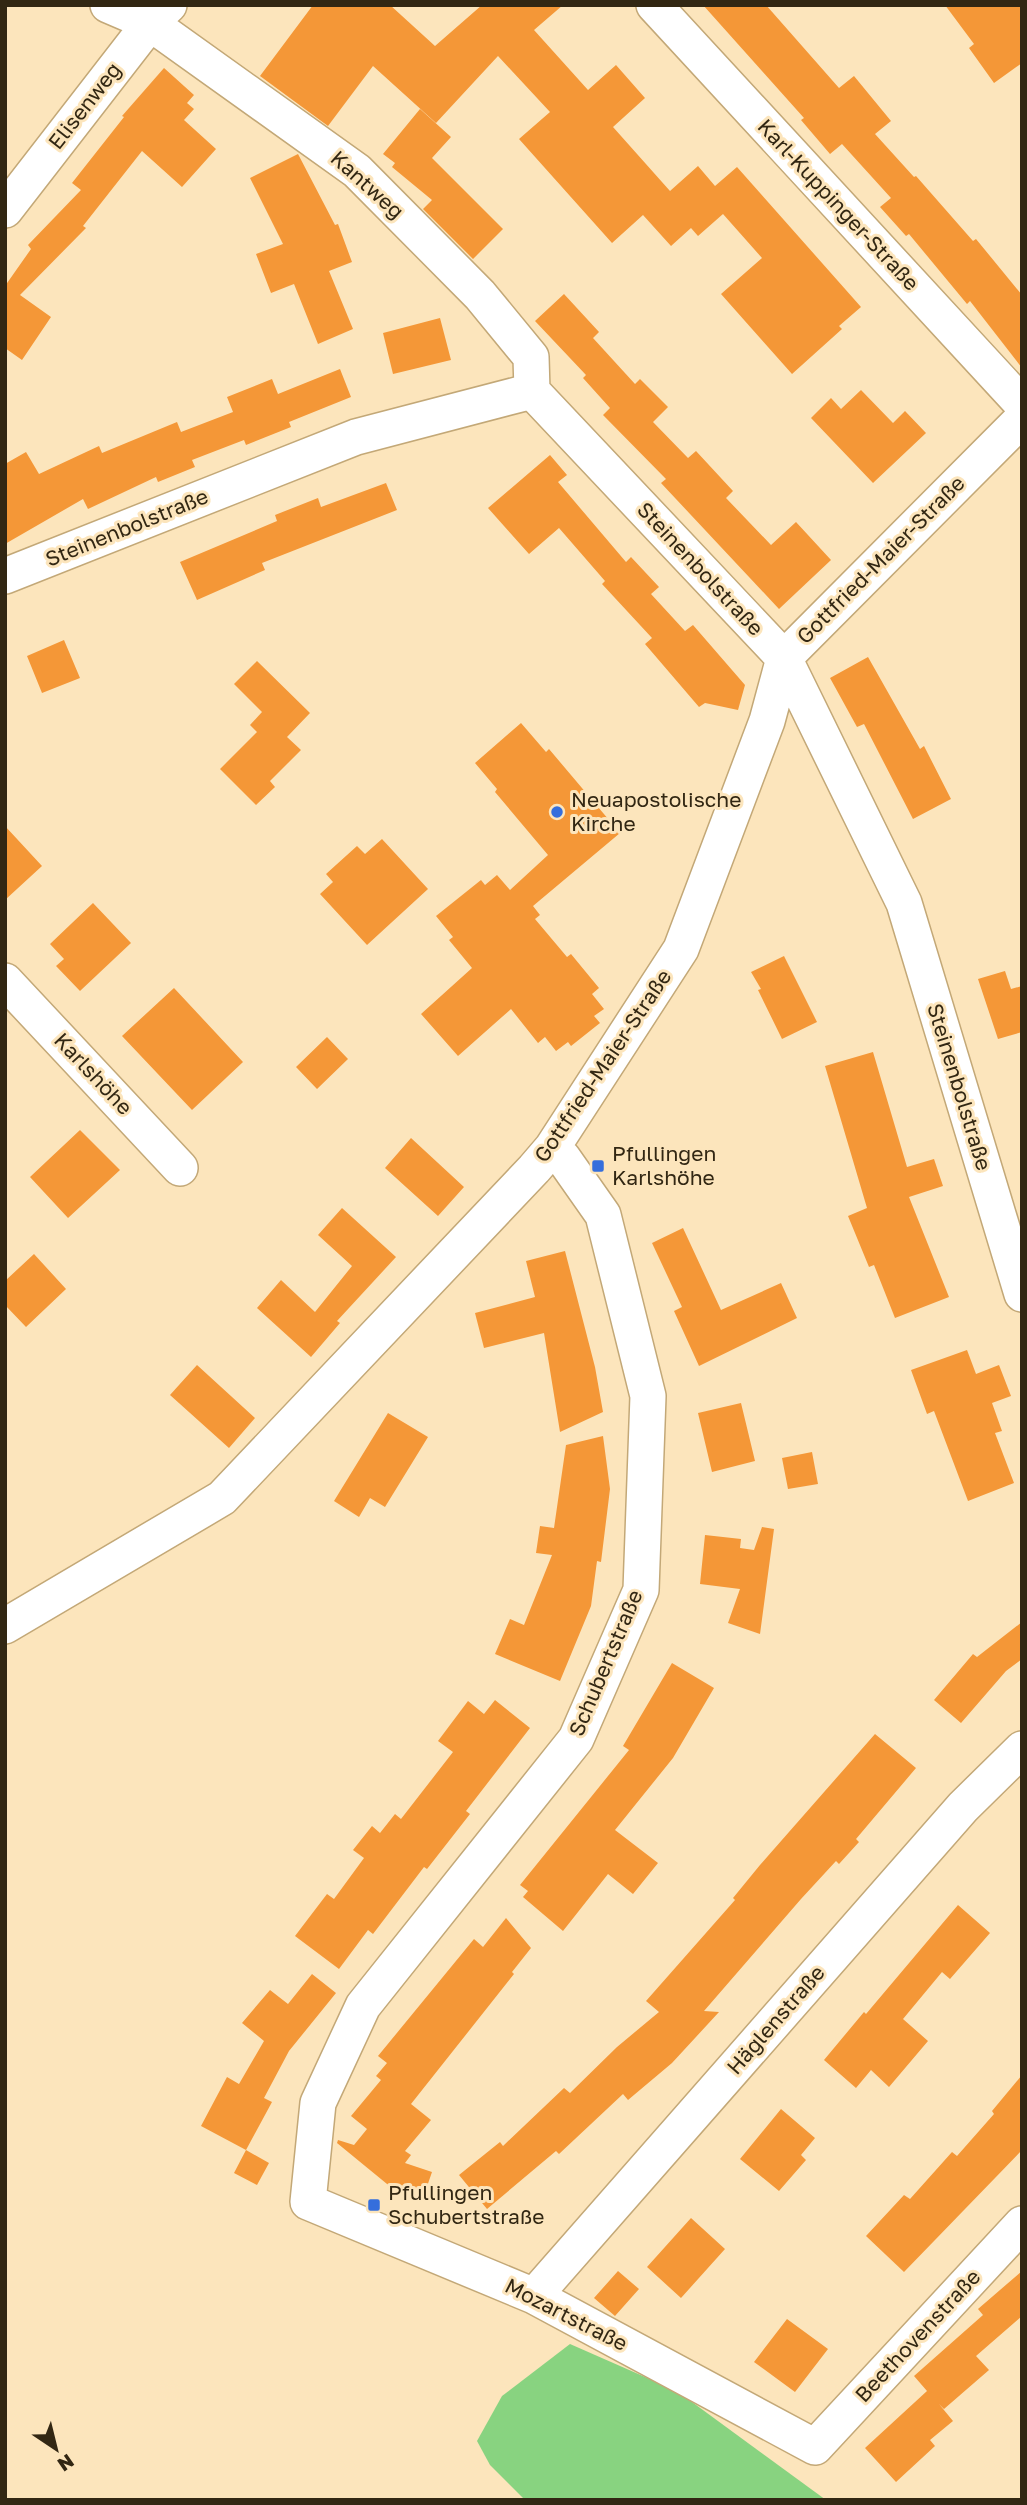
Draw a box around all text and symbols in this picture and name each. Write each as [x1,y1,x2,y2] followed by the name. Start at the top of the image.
[42,57,126,154] street label: Elisenweg
[753,113,925,295] street label: Karl-Kuppinger-Straße
[326,145,410,224] street label: Kantweg
[791,470,970,649] street label: Gottfried-Maier-Straße
[41,483,212,572] street label: Steinenbolstraße
[632,496,769,641] street label: Steinenbolstraße
[571,786,741,836] place label: Neuapostolische Kirche
[549,804,565,820] marker: Neuapostolische Kirche
[528,964,676,1167] street label: Gottfried-Maier-Straße
[922,1000,998,1173] street label: Steinenbolstraße
[49,1027,138,1120] street label: Karlshöhe
[612,1140,716,1190] place label: Pfullingen Karlshöhe
[590,1158,606,1174] marker: Pfullingen Karlshöhe
[563,1586,648,1740] street label: Schubertstraße
[721,1959,830,2079] street label: Häglenstraße
[388,2179,544,2229] place label: Pfullingen Schubertstraße
[366,2197,382,2213] marker: Pfullingen Schubertstraße
[849,2264,985,2407] street label: Beethovenstraße
[501,2272,632,2356] street label: Mozartstraße
[21,2414,91,2484] north arrow
[54,2450,79,2477] text: N

